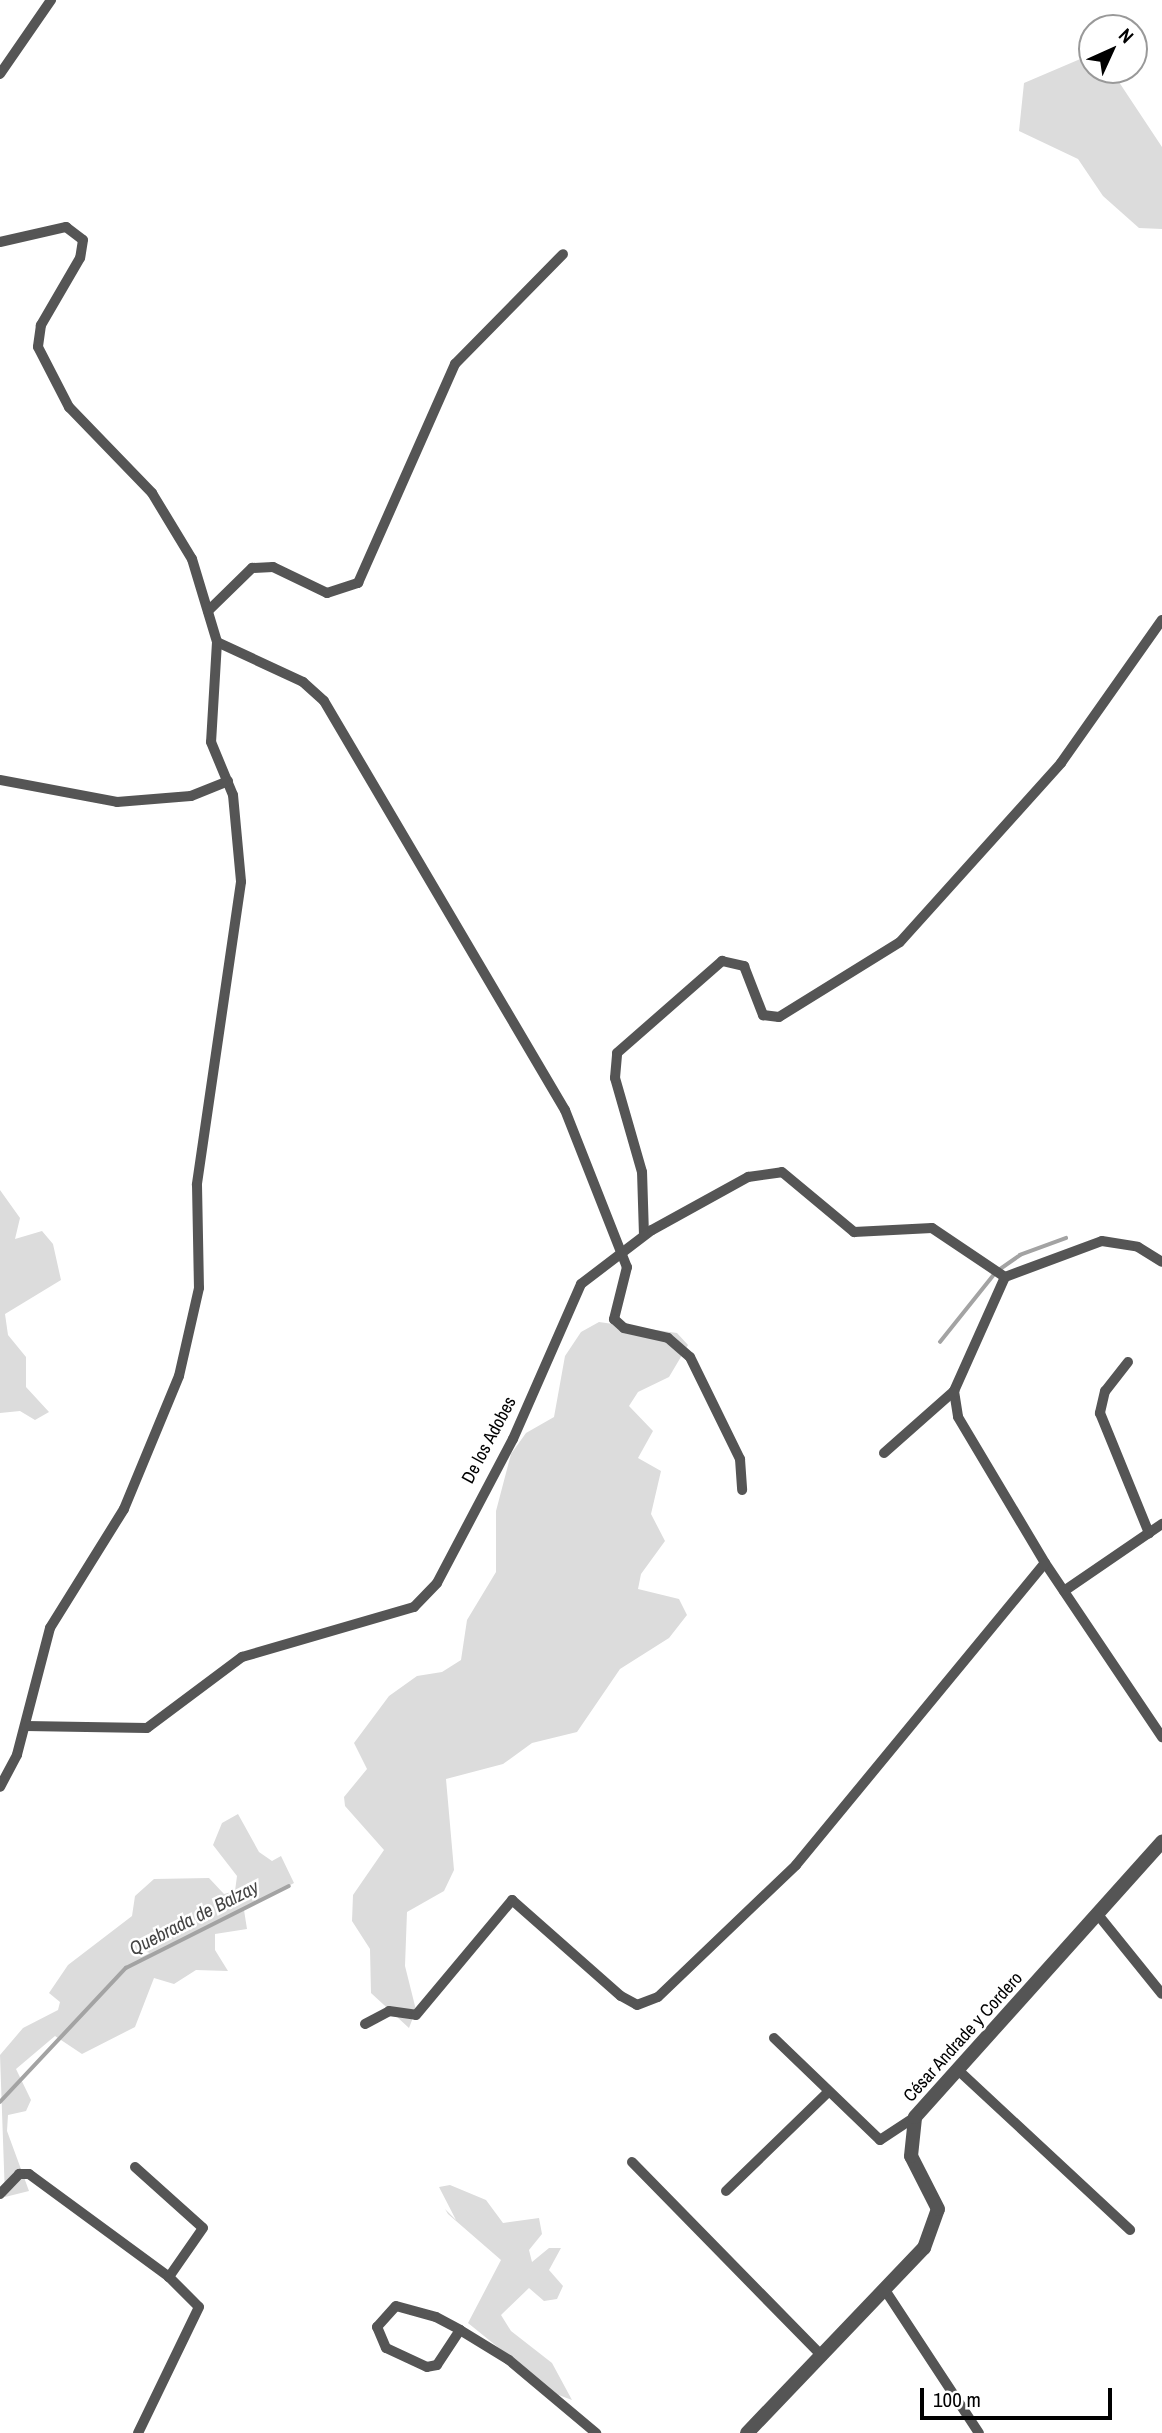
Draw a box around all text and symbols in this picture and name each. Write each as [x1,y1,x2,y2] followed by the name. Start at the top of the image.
[1078,14,1148,84] north arrow
[1113,22,1140,49] text: N
[457,1393,521,1487] street label: De los Adobes
[126,1876,262,1960] water label: Quebrada de Balzay
[899,1967,1027,2107] street label: César Andrade y Cordero
[924,2374,1116,2418] scale bar
[933,2385,981,2414] text: 100 m

